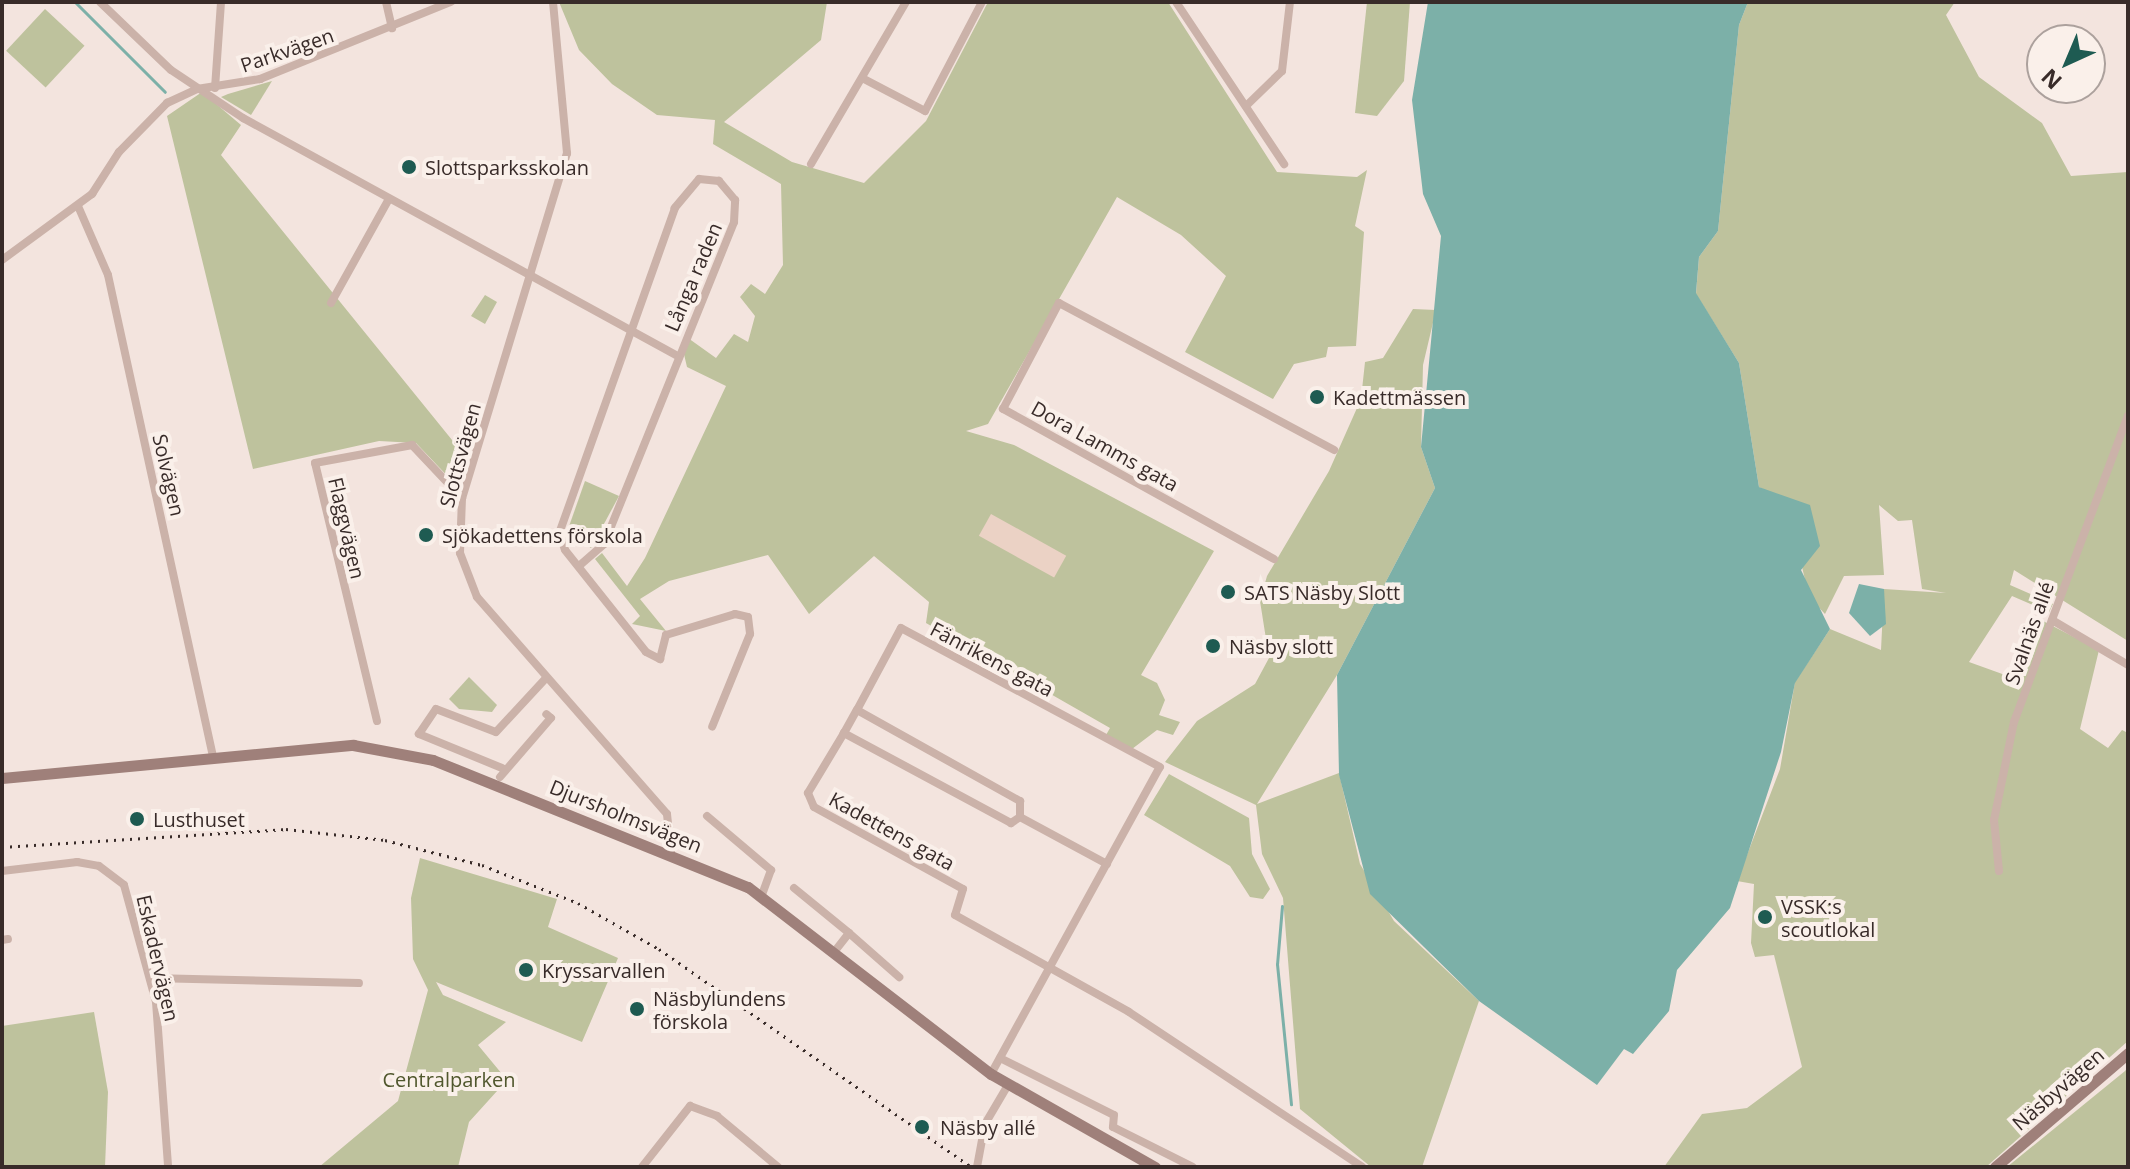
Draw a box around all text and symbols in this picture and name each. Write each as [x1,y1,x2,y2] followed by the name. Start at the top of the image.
[237,23,337,77] street label: Parkvägen
[2026,24,2106,104] north arrow
[2034,63,2068,97] text: N
[425,155,589,179] place label: Slottsparksskolan
[400,158,418,176] marker: Slottsparksskolan
[659,219,727,335] street label: Långa raden
[1333,385,1466,409] place label: Kadettmässen
[1308,388,1326,406] marker: Kadettmässen
[1027,396,1183,496] street label: Dora Lamms gata
[435,400,485,510] street label: Slottsvägen
[148,432,190,518] street label: Solvägen
[324,475,370,581] street label: Flaggvägen
[442,523,643,547] place label: Sjökadettens förskola
[417,526,435,544] marker: Sjökadettens förskola
[1999,578,2059,688] street label: Svalnäs allé
[1244,580,1400,604] place label: SATS Näsby Slott
[1219,583,1237,601] marker: SATS Näsby Slott
[926,617,1058,701] street label: Fänrikens gata
[1229,634,1333,658] place label: Näsby slott
[1204,637,1222,655] marker: Näsby slott
[546,774,706,858] street label: Djursholmsvägen
[825,787,959,875] street label: Kadettens gata
[153,807,245,831] place label: Lusthuset
[128,810,146,828] marker: Lusthuset
[132,892,184,1024] street label: Eskadervägen
[1781,894,1875,941] place label: VSSK:s scoutlokal
[1756,908,1774,926] marker: VSSK:s scoutlokal
[542,958,665,982] place label: Kryssarvallen
[517,961,535,979] marker: Kryssarvallen
[653,986,786,1033] place label: Näsbylundens förskola
[628,1000,646,1018] marker: Näsbylundens förskola
[2007,1043,2109,1135] street label: Näsbyvägen
[382,1067,516,1091] park label: Centralparken
[940,1115,1036,1139] place label: Näsby allé
[911,1116,933,1138] marker: Näsby allé

